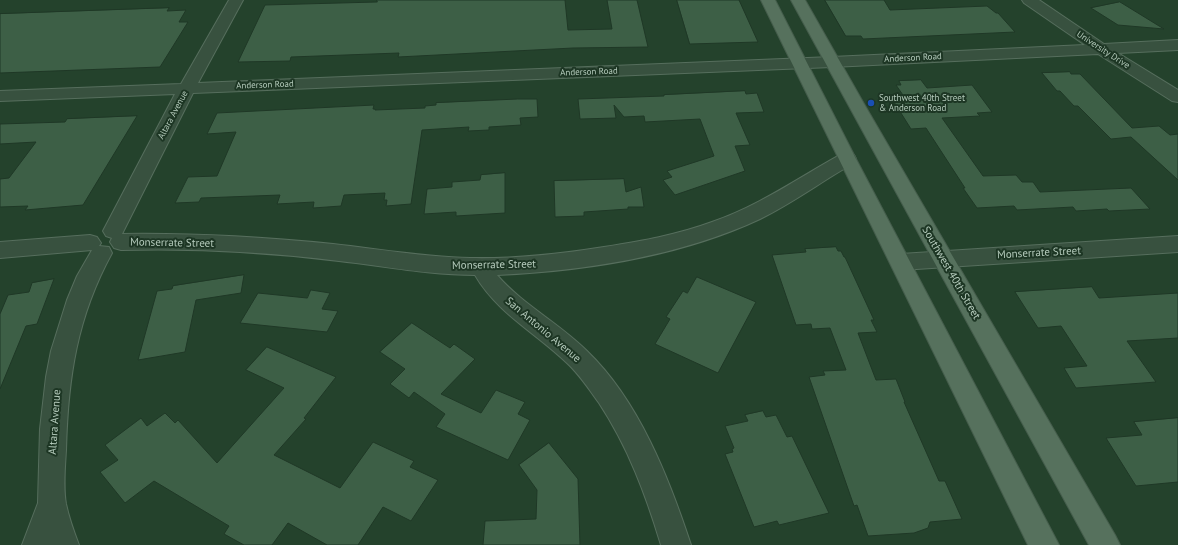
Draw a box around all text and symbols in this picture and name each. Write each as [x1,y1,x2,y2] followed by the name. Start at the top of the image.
[1074,29,1132,71] street label: University Drive
[884,51,942,65] street label: Anderson Road
[560,66,618,78] street label: Anderson Road
[236,79,294,91] street label: Anderson Road
[156,89,190,141] street label: Altara Avenue
[879,93,965,114] place label: Southwest 40th Street & Anderson Road
[866,98,876,108] marker: Southwest 40th Street & Anderson Road
[919,224,983,322] street label: Southwest 40th Street
[130,236,214,250] street label: Monserrate Street
[997,244,1081,262] street label: Monserrate Street
[452,258,536,272] street label: Monserrate Street
[503,295,583,365] street label: San Antonio Avenue
[46,389,64,455] street label: Altara Avenue

